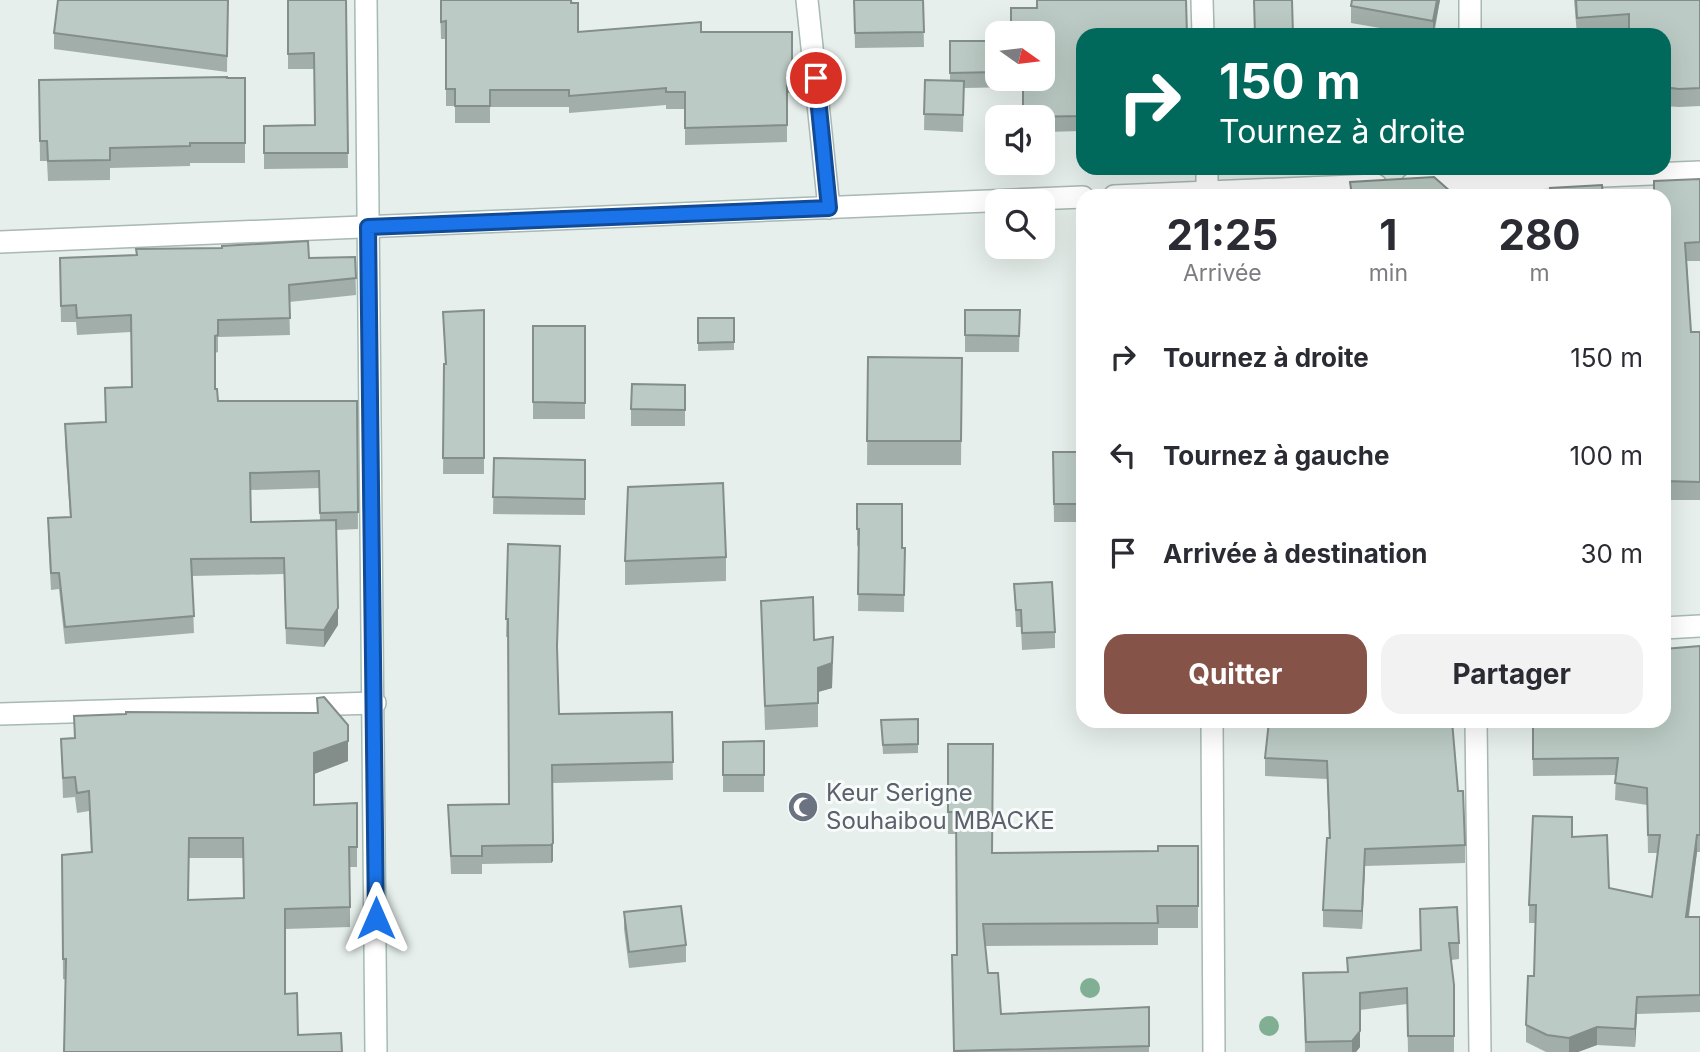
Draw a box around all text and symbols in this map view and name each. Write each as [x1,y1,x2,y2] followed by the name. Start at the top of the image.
[985,21,1055,91] north arrow
[985,21,1055,259] map controls
[786,48,846,108] pin
[1219,52,1361,111] text: 150 m
[1104,56,1195,147] icon: right
[797,59,835,97] icon: arrive
[985,105,1055,175] button: sound
[1219,112,1465,151] text: Tournez à droite
[985,189,1055,259] button: search
[1166,209,1278,260] text: 21:25
[1379,209,1397,260] text: 1
[1498,209,1581,260] text: 280
[1183,259,1262,287] text: Arrivée
[1369,259,1408,287] text: min
[1529,259,1550,287] text: m
[1104,338,1142,376] icon: right
[1163,342,1369,373] text: Tournez à droite
[1570,342,1643,373] text: 150 m
[1104,436,1142,474] icon: left
[1163,440,1389,471] text: Tournez à gauche
[1570,440,1643,471] text: 100 m
[1104,534,1142,572] icon: arrive
[1163,538,1428,569] text: Arrivée à destination
[1580,538,1643,569] text: 30 m
[1104,634,1367,714] button: Quitter
[1381,634,1643,714] button: Partager
[826,778,1055,835] place label: Keur Serigne Souhaibou MBACKE
[786,790,820,824] mosque icon: Keur Serigne Souhaibou MBACKE
[339,881,413,955] position arrow

